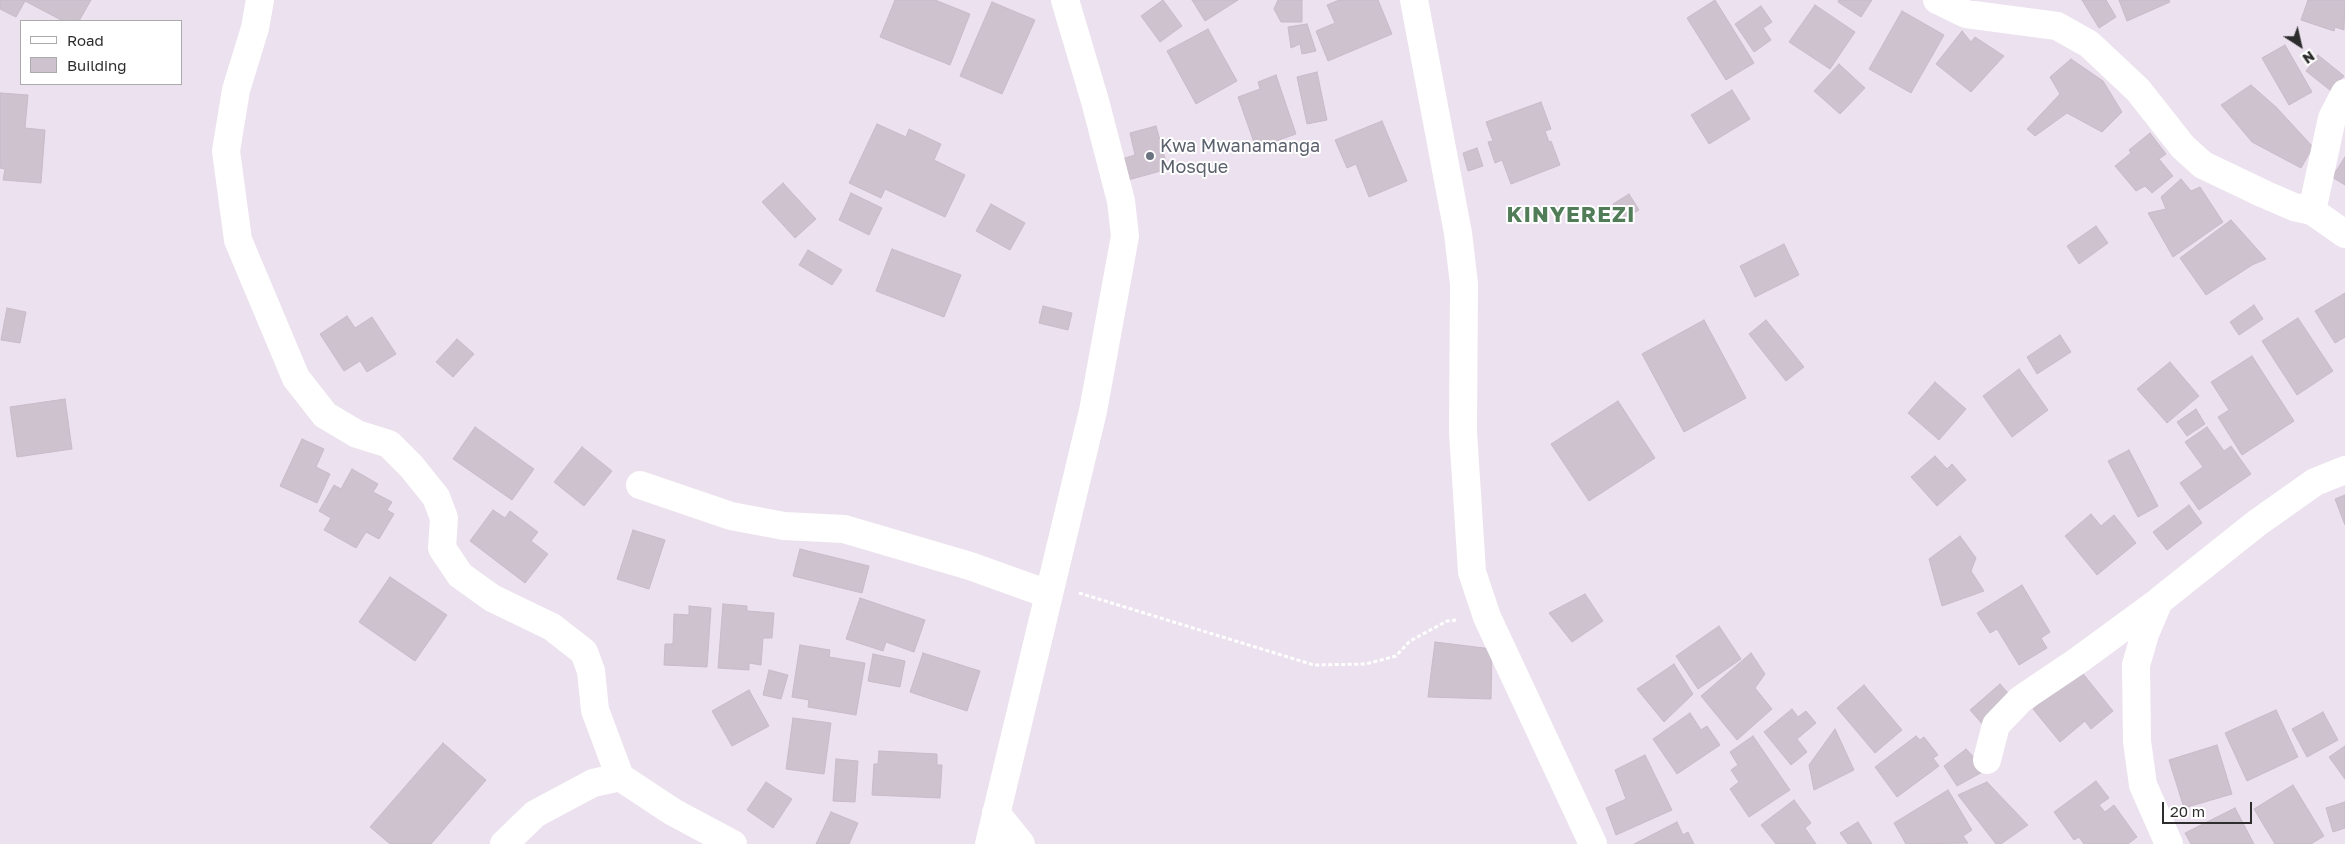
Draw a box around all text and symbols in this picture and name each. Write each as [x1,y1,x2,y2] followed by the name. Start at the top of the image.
[20,20,182,85] legend
[2275,20,2325,70] north arrow
[67,31,104,49] text: Road
[2300,48,2318,68] text: N
[67,56,127,74] text: Building
[1160,135,1320,178] place label: Kwa Mwanamanga Mosque
[1144,150,1156,162] marker: Kwa Mwanamanga Mosque
[1505,202,1637,228] district label: KINYEREZI
[2165,792,2255,824] scale bar
[2170,802,2205,820] text: 20 m

